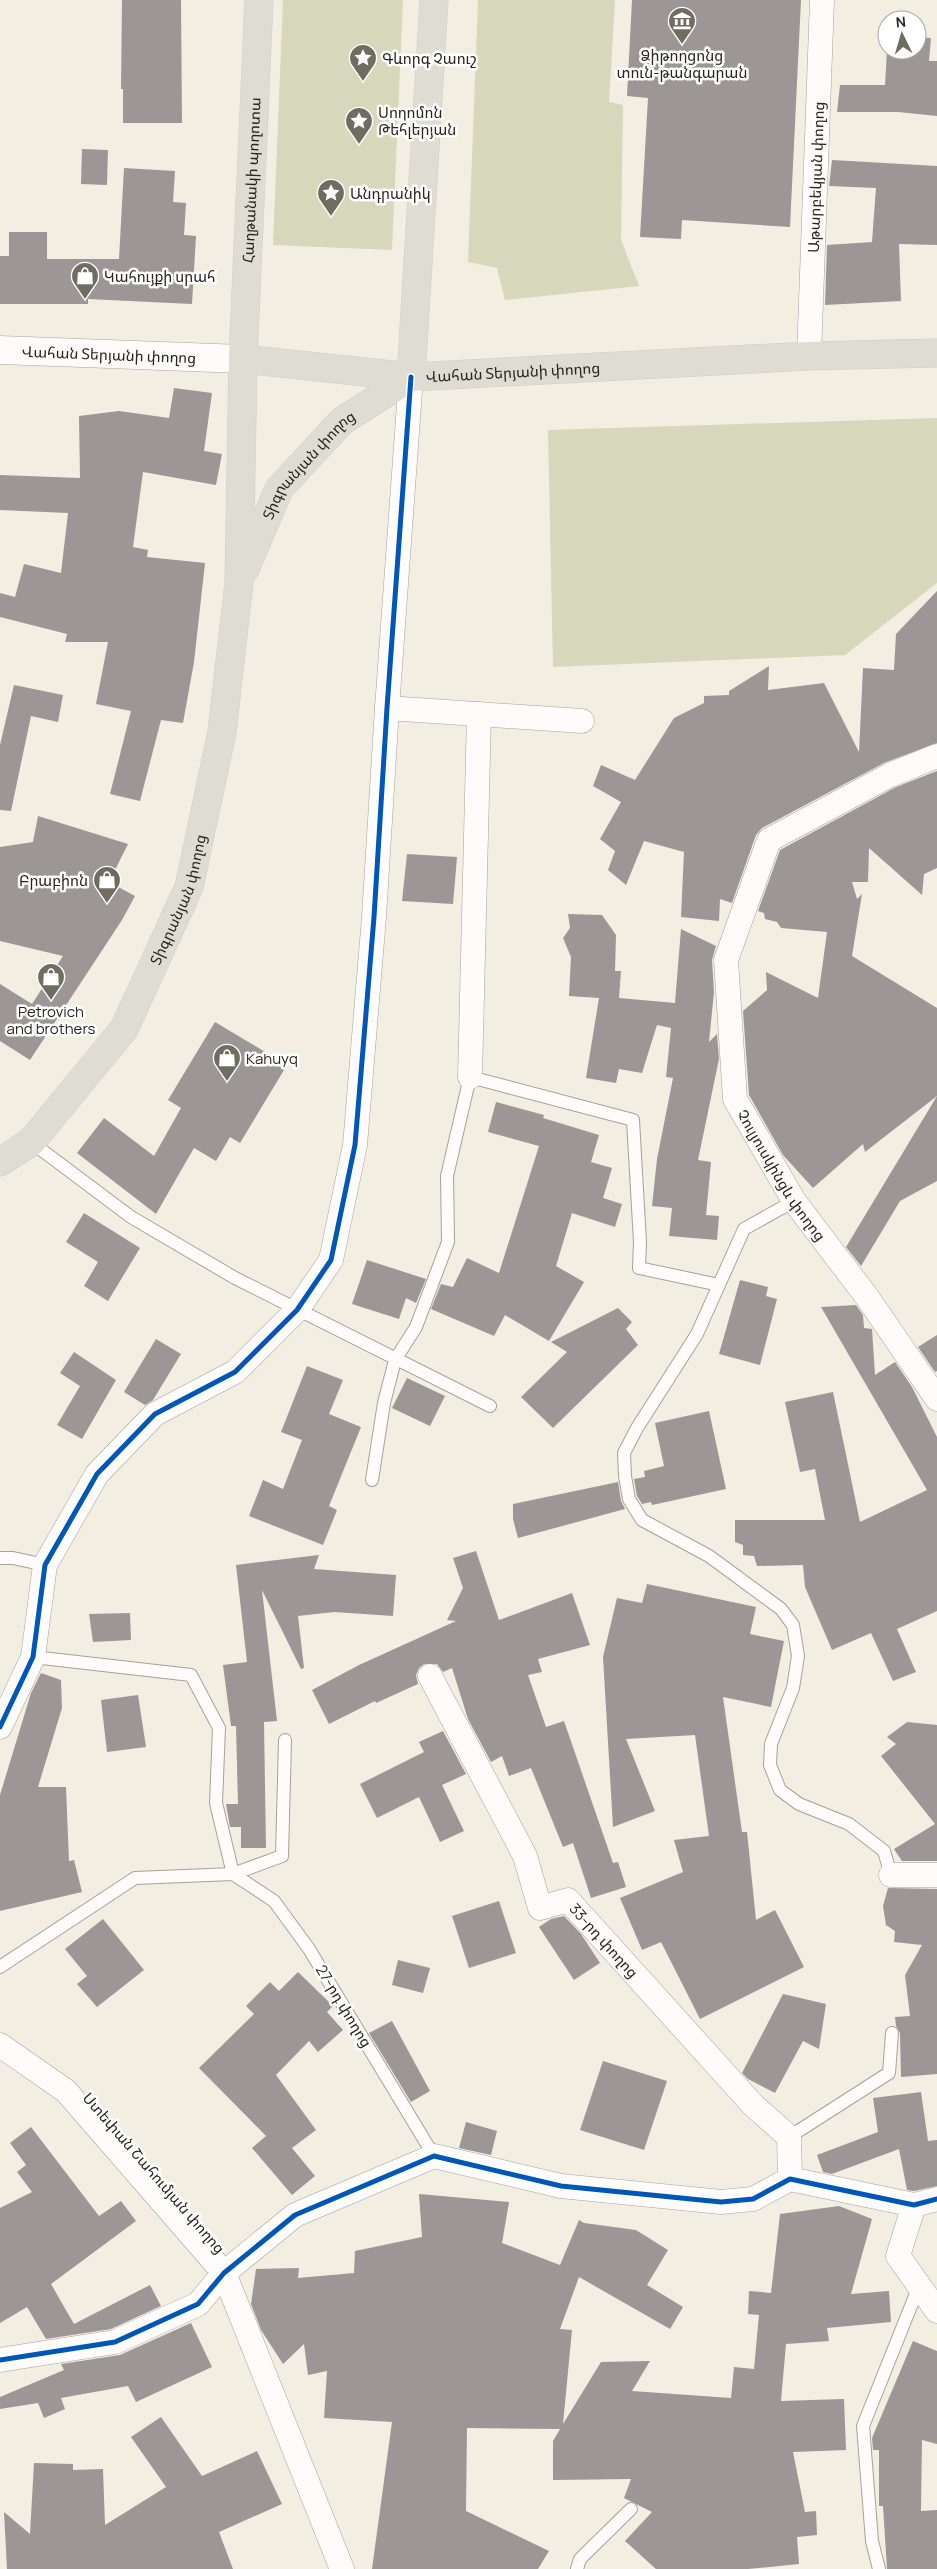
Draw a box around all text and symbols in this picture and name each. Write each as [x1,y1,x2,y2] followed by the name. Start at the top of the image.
[667,6,697,45] museum icon: Ձիթողցոնց տուն-թանգարան
[877,10,927,60] north arrow
[895,12,907,31] text: N
[348,43,378,82] place icon: Գևորգ Չաուշ
[617,45,747,83] place label: Ձիթողցոնց տուն-թանգարան
[382,48,476,69] place label: Գևորգ Չաուշ
[237,97,265,263] street label: Հաղթանակի պողոտա
[802,101,829,253] street label: Աթարբեկյան փողոց
[378,102,456,140] place label: Սողոմոն Թեհլերյան
[344,106,374,145] place icon: Սողոմոն Թեհլերյան
[316,178,346,217] place icon: Անդրանիկ
[350,183,431,204] place label: Անդրանիկ
[70,261,100,300] shop icon: Կահույքի սրահ
[104,266,215,287] place label: Կահույքի սրահ
[21,340,197,368] street label: Վահան Տերյանի փողոց
[425,357,601,387] street label: Վահան Տերյանի փողոց
[257,405,359,523] street label: Տիգրանյան փողոց
[144,832,210,968] street label: Տիգրանյան փողոց
[92,865,122,904] shop icon: Բրաբիոն
[19,870,88,891] place label: Բրաբիոն
[36,962,66,1001] shop icon: Petrovich and brothers
[7,1001,95,1039] place label: Petrovich and brothers
[212,1043,242,1082] shop icon: Kahuyq
[246,1048,298,1069] place label: Kahuyq
[733,1105,831,1245] street label: Չուլյուսկինցև փողոց
[565,1898,644,1982] street label: 33-րդ փողոց
[311,1961,377,2051] street label: 27-րդ փողոց
[78,2088,230,2258] street label: Ստեփան Շահումյան փողոց

